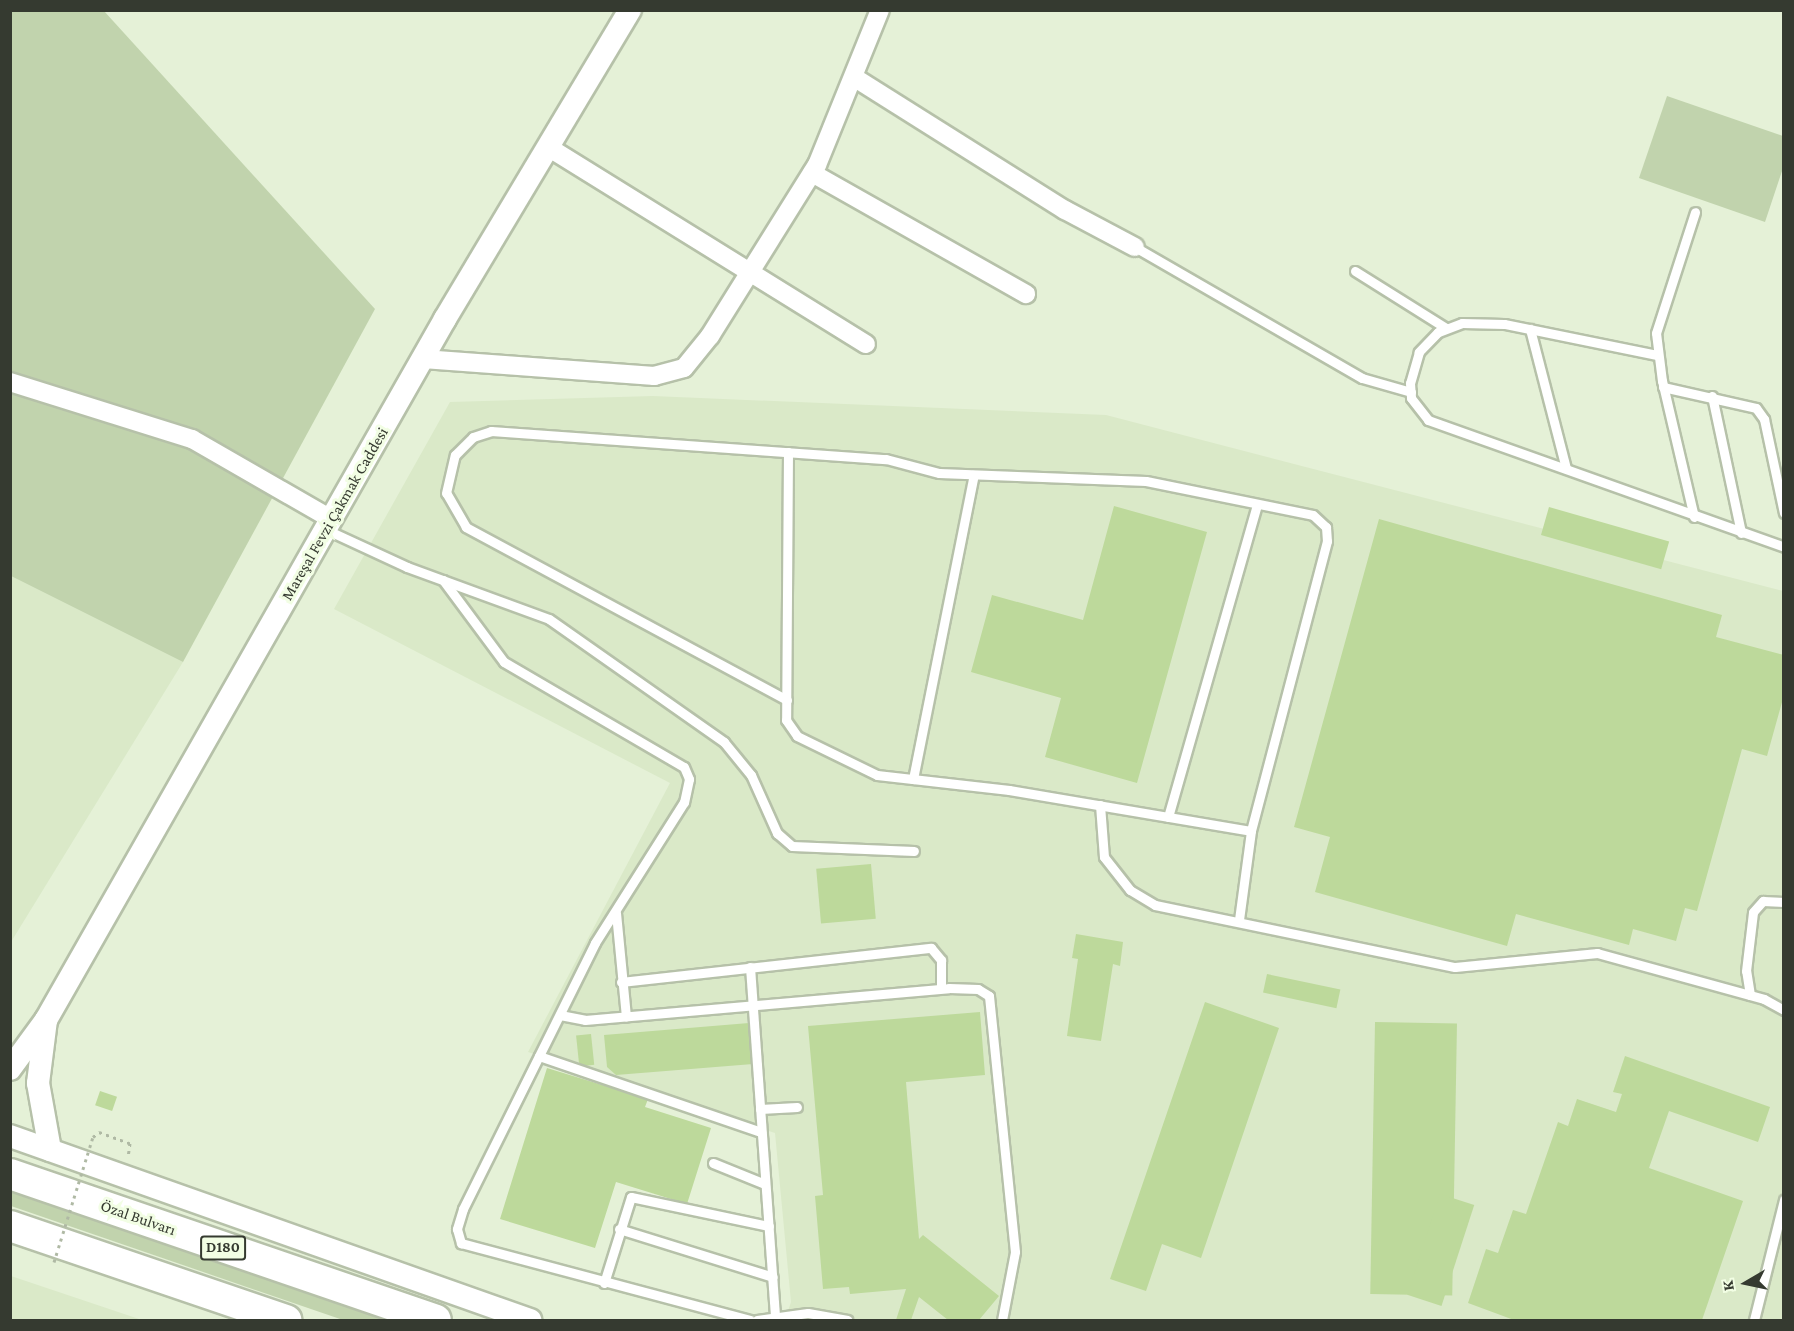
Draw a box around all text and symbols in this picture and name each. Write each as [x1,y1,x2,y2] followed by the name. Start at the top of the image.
[278,424,392,604] street label: Mareşal Fevzi Çakmak Caddesi
[98,1196,178,1240] street label: Özal Bulvarı
[199,1236,247,1260] road number: D180
[1716,1253,1776,1313] north arrow
[1719,1280,1737,1292] text: K

